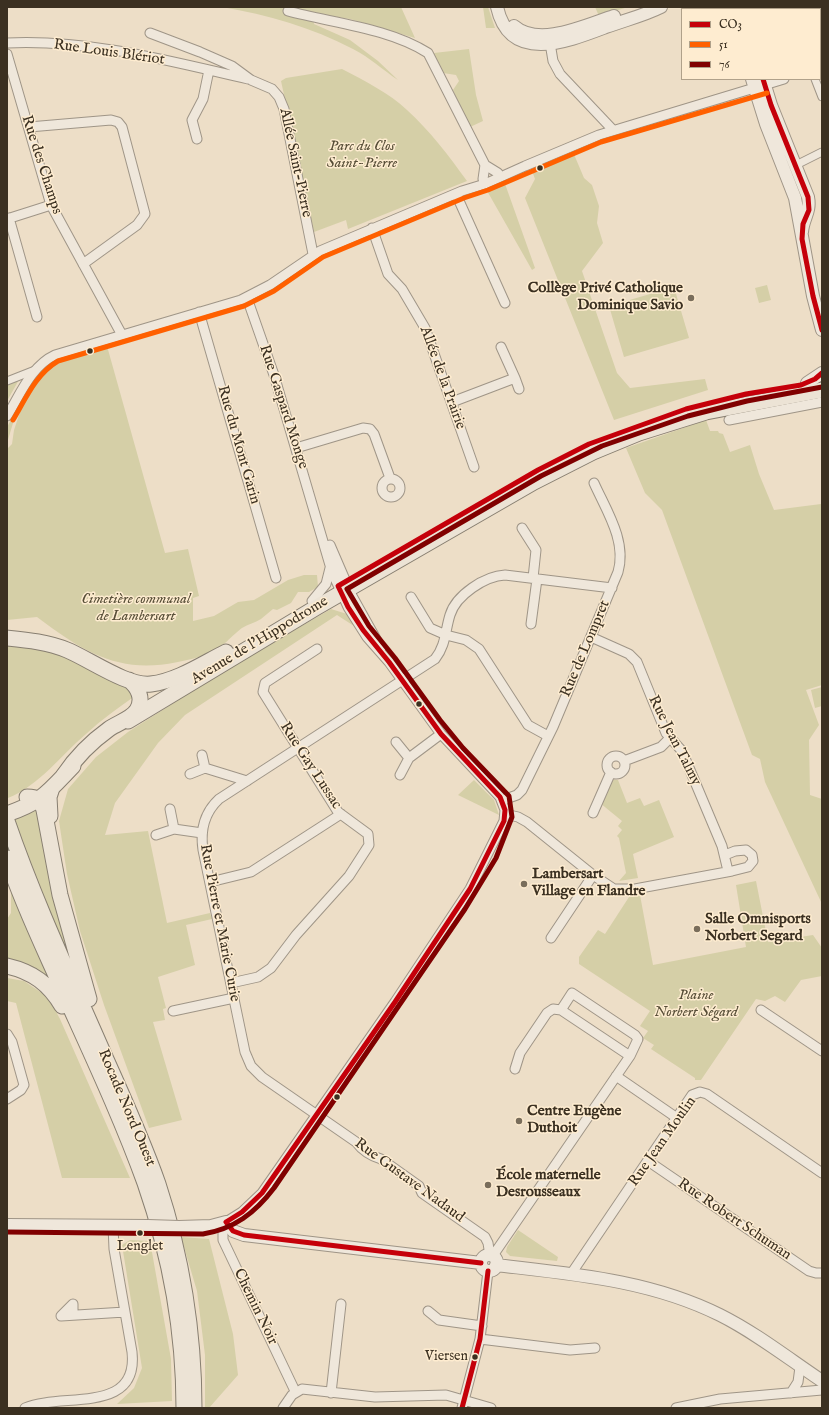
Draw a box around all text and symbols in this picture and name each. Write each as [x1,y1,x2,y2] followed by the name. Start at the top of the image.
[681,8,821,80] legend
[719,17,742,32] text: CO3
[52,36,166,70] street label: Rue Louis Blériot
[719,37,728,52] text: 51
[719,57,730,72] text: 76
[275,107,315,219] street label: Allée Saint-Pierre
[17,113,65,217] street label: Rue des Champs
[327,138,397,173] park label: Parc du Clos Saint-Pierre
[535,163,545,173] unlabelled marker
[528,280,683,315] place label: Collège Privé Catholique Dominique Savio
[686,293,696,303] marker: Collège Privé Catholique Dominique Savio
[415,324,469,432] street label: Allée de la Prairie
[254,343,312,471] street label: Rue Gaspard Monge
[85,346,95,356] unlabelled marker
[212,384,264,506] street label: Rue du Mont Garin
[82,591,190,626] park label: Cimetière communal de Lambersart
[188,593,332,689] street label: Avenue de l'Hippodrome
[557,598,615,700] street label: Rue de Lompret
[644,693,704,789] street label: Rue Jean Talmy
[414,699,424,709] unlabelled marker
[275,719,345,813] street label: Rue Gay Lussac
[195,843,243,1003] street label: Rue Pierre et Marie Curie
[532,866,645,901] place label: Lambersart Village en Flandre
[519,879,529,889] marker: Lambersart Village en Flandre
[705,911,811,946] place label: Salle Omnisports Norbert Segard
[692,924,702,934] marker: Salle Omnisports Norbert Segard
[654,987,738,1022] park label: Plaine Norbert Ségard
[93,1047,159,1169] street label: Rocade Nord Ouest
[332,1092,342,1102] unlabelled marker
[625,1094,701,1190] street label: Rue Jean Moulin
[527,1103,621,1138] place label: Centre Eugène Duthoit
[514,1116,524,1126] marker: Centre Eugène Duthoit
[350,1135,468,1227] street label: Rue Gustave Nadaud
[496,1167,601,1202] place label: École maternelle Desrousseaux
[674,1175,794,1265] street label: Rue Robert Schuman
[483,1180,493,1190] marker: École maternelle Desrousseaux
[135,1228,145,1238] marker: Lenglet
[117,1239,163,1255] place label: Lenglet
[229,1266,281,1348] street label: Chemin Noir
[425,1349,468,1365] place label: Viersen
[470,1352,480,1362] marker: Viersen

